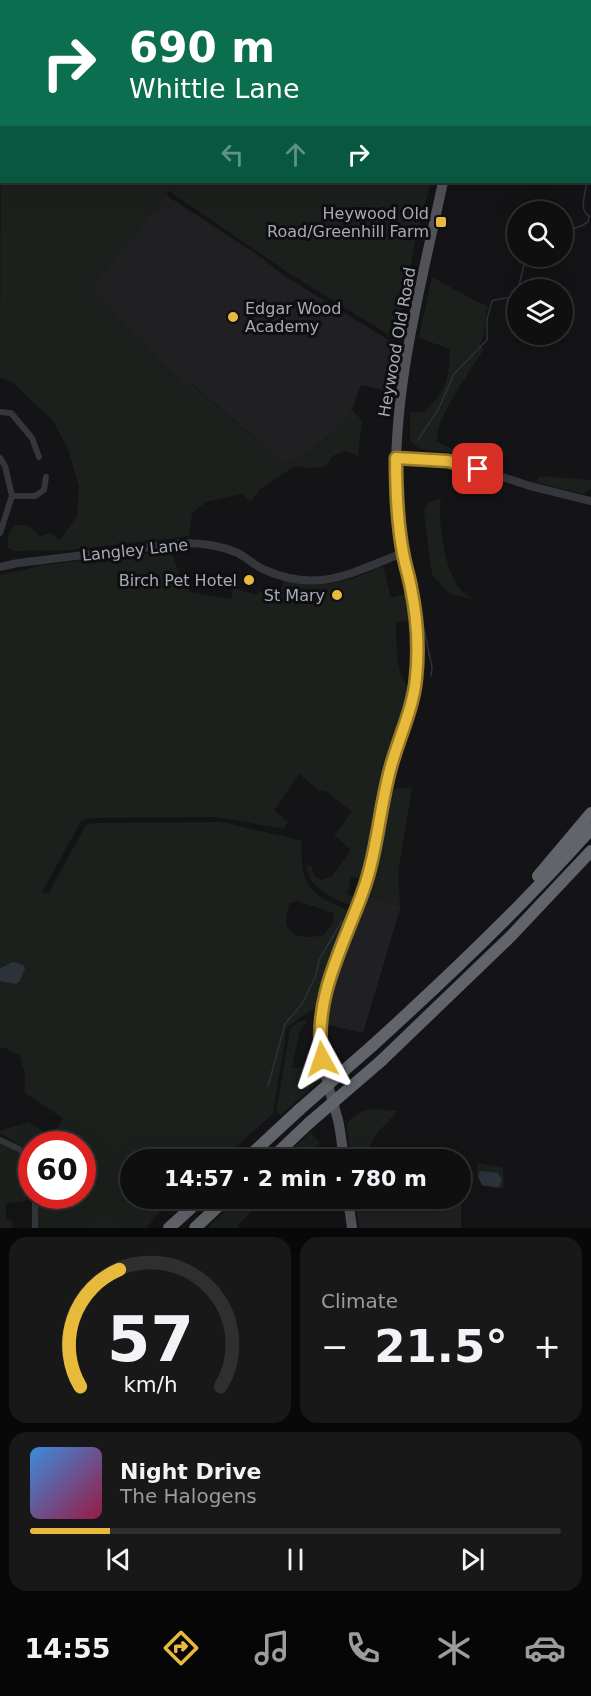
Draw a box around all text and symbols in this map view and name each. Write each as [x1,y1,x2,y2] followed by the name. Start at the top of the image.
[129,23,275,72] text: 690 m
[30,24,108,102] icon: right
[129,73,300,104] text: Whittle Lane
[216,138,249,171] icon: left
[279,138,312,171] icon: ahead
[342,138,375,171] icon: right
[507,201,573,345] map controls
[507,201,573,267] button: search
[267,204,429,241] place label: Heywood Old Road/Greenhill Farm
[434,215,448,229] marker: Heywood Old Road/Greenhill Farm
[374,266,420,418] street label: Heywood Old Road
[507,279,573,345] button: layers
[245,299,342,336] place label: Edgar Wood Academy
[226,310,240,324] marker: Edgar Wood Academy
[452,443,503,494] pin
[461,452,494,485] icon: arrive
[81,535,189,565] street label: Langley Lane
[119,571,237,590] place label: Birch Pet Hotel
[242,573,256,587] marker: Birch Pet Hotel
[264,586,325,605] place label: St Mary
[330,588,344,602] marker: St Mary
[290,1027,354,1091] position arrow
[18,1131,96,1209] speed limit sign: 60
[164,1166,427,1191] text: 14:57 · 2 min · 780 m
[321,1289,398,1313] text: Climate
[107,1303,193,1376] text: 57
[374,1320,508,1373] text: 21.5°
[321,1327,349,1366] text: −
[533,1327,561,1366] text: +
[123,1372,177,1397] text: km/h
[120,1459,261,1484] text: Night Drive
[120,1484,257,1508] text: The Halogens
[102,1543,135,1576] icon: previous
[279,1543,312,1576] icon: pause
[456,1543,489,1576] icon: next
[160,1627,202,1669] icon: directions
[251,1627,293,1669] icon: music
[342,1627,384,1669] icon: phone
[433,1627,475,1669] icon: climate
[524,1627,566,1669] icon: car
[25,1633,111,1664] text: 14:55

